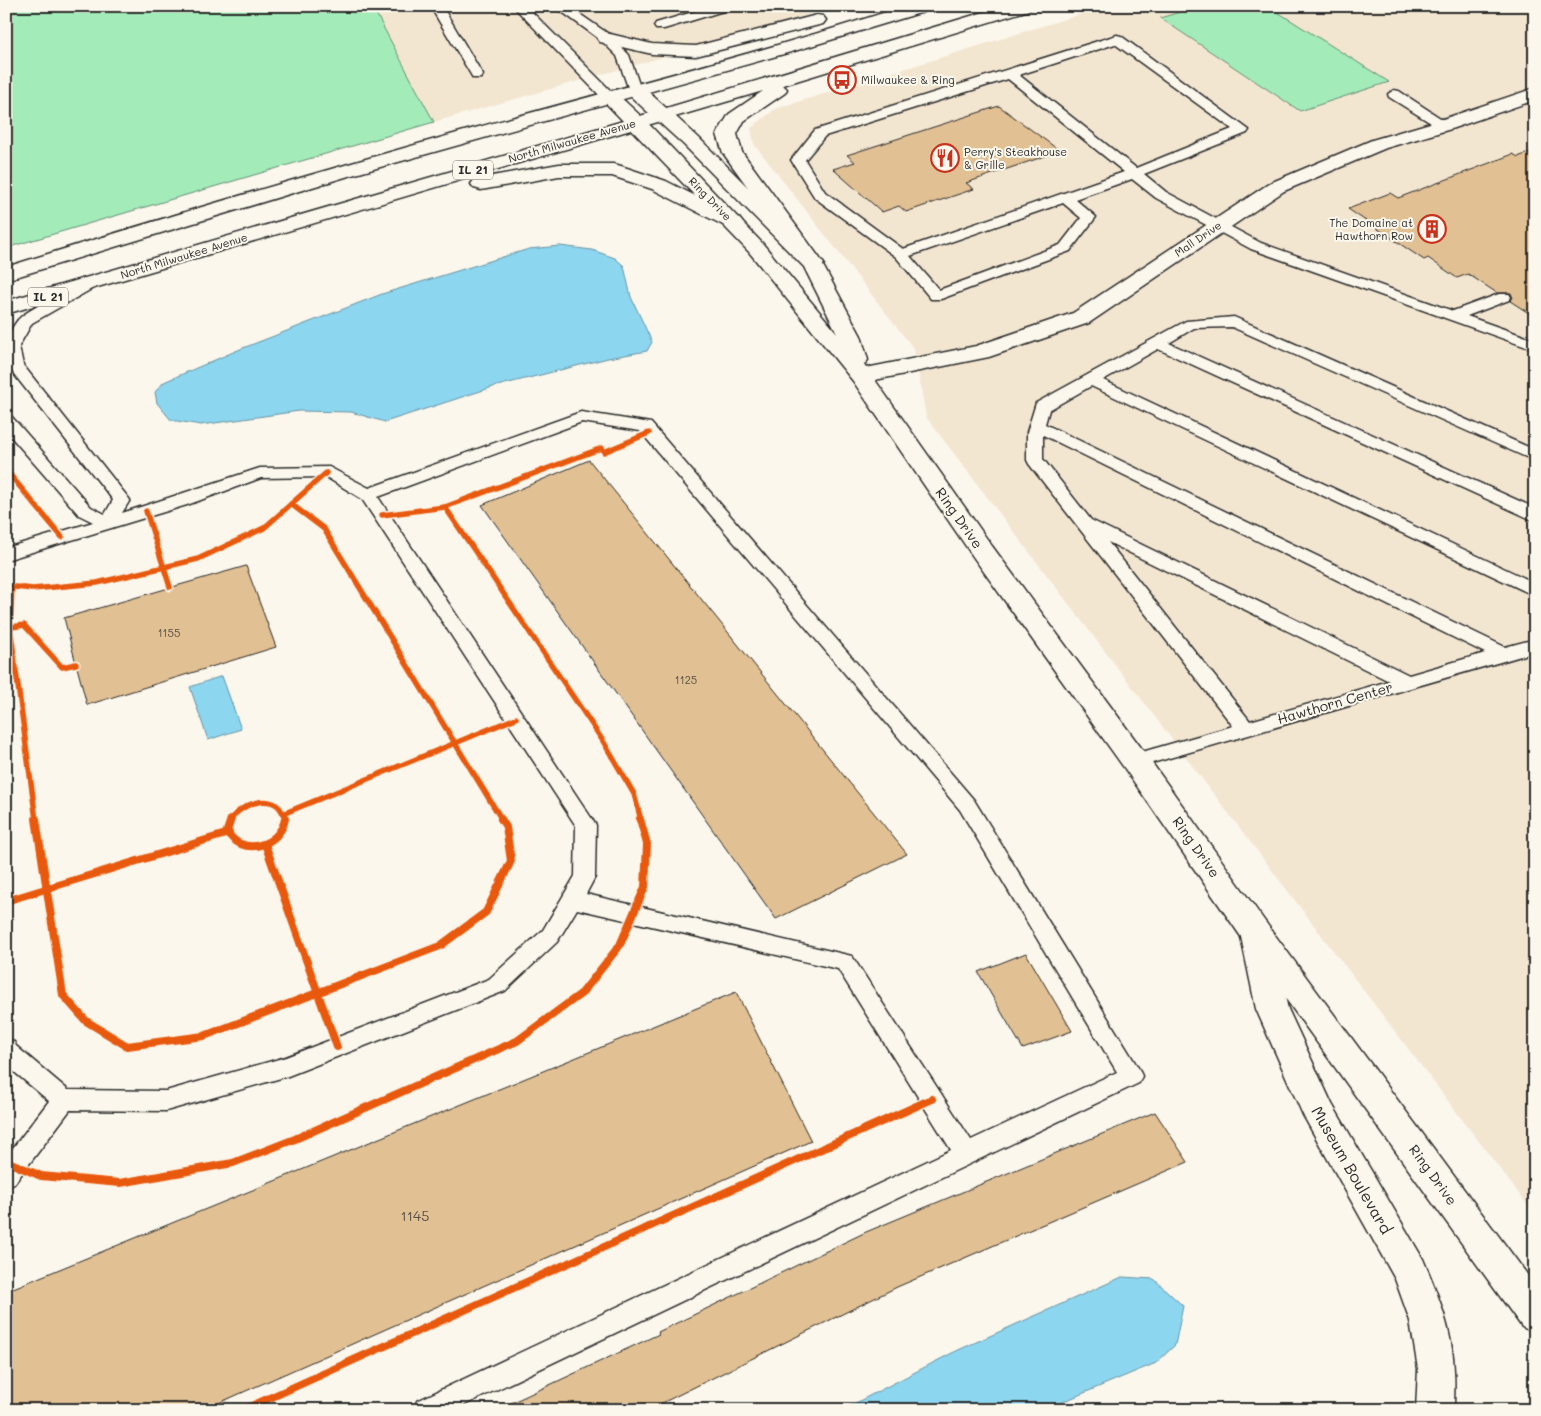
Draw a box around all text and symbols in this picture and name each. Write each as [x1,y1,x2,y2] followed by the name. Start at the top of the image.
[827,65,857,95] bus stop icon: Milwaukee & Ring
[861,72,955,87] place label: Milwaukee & Ring
[506,115,638,166] street label: North Milwaukee Avenue
[930,143,960,173] restaurant icon: Perry's Steakhouse & Grille
[964,144,1067,172] place label: Perry's Steakhouse & Grille
[453,160,493,180] road number: IL 21
[686,173,735,224] street label: Ring Drive
[1417,214,1447,244] building icon: The Domaine at Hawthorn Row
[1329,215,1413,243] place label: The Domaine at Hawthorn Row
[1171,217,1224,260] street label: Mall Drive
[119,229,249,282] street label: North Milwaukee Avenue
[28,288,68,306] road number: IL 21
[931,483,987,552] street label: Ring Drive
[158,625,180,640] house number: 1155
[675,672,697,687] house number: 1125
[1275,677,1395,728] street label: Hawthorn Center
[1168,812,1224,881] street label: Ring Drive
[1307,1102,1398,1238] street label: Museum Boulevard
[1405,1141,1462,1209] street label: Ring Drive
[401,1206,429,1225] house number: 1145

